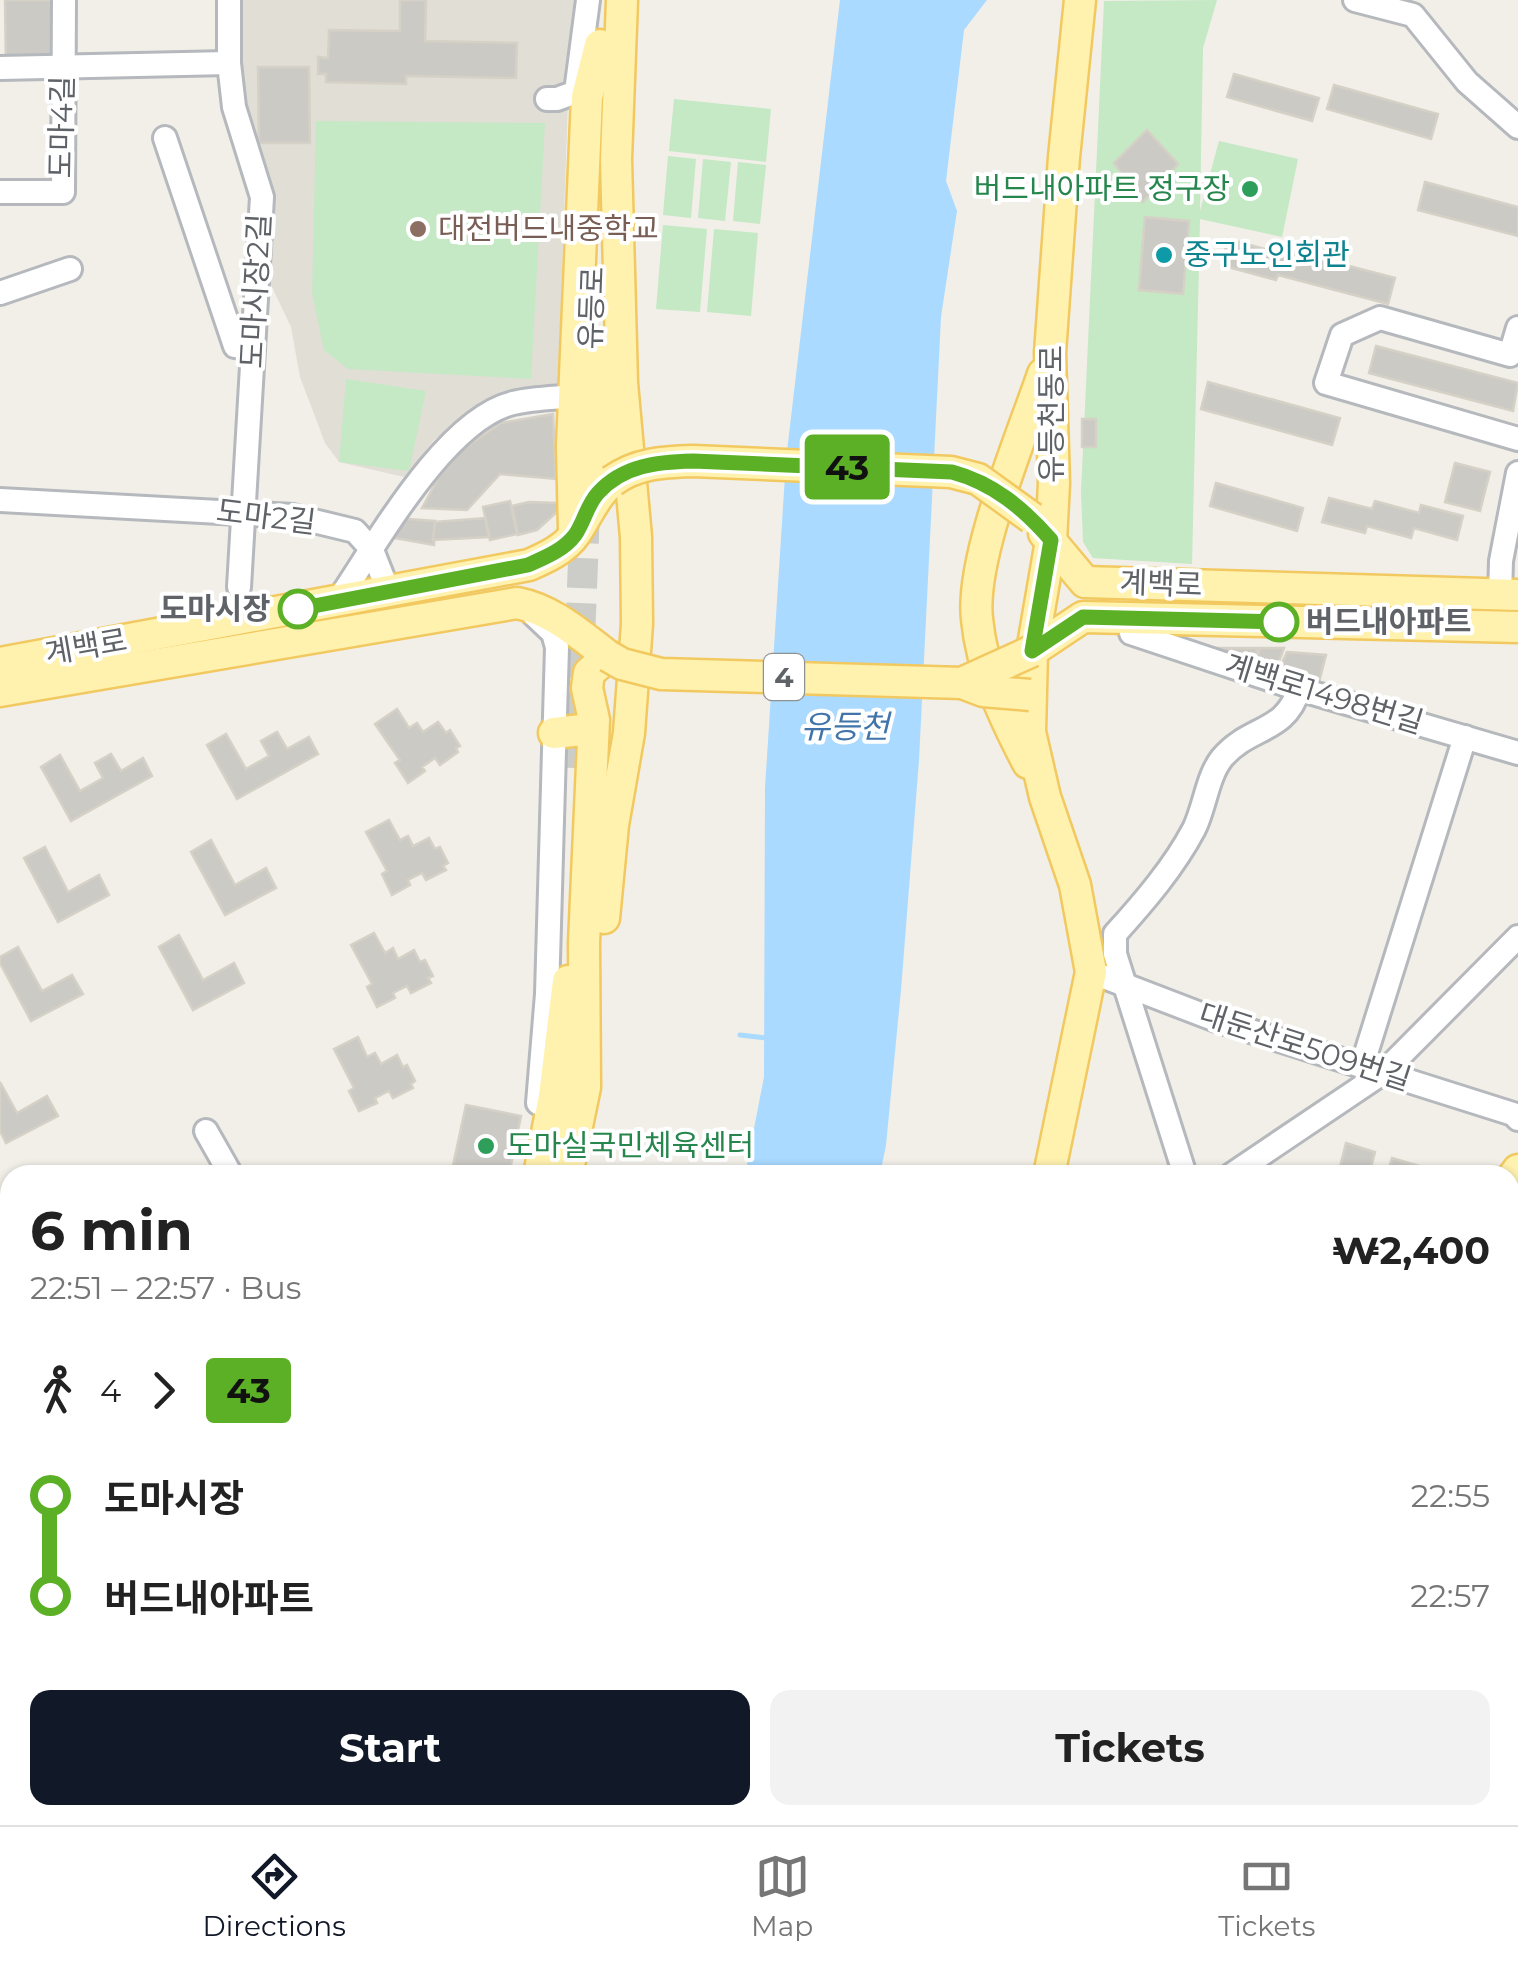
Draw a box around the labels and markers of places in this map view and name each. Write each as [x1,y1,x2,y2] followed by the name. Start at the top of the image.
[974,170,1230,207] place label: 버드내아파트 정구장
[1239,178,1261,200] marker: 버드내아파트 정구장
[438,210,659,247] place label: 대전버드내중학교
[407,218,429,240] marker: 대전버드내중학교
[1184,236,1350,273] place label: 중구노인회관
[1153,244,1175,266] marker: 중구노인회관
[160,590,270,627] place label: 도마시장
[279,590,317,628] marker: 도마시장
[1260,603,1298,641] marker: 버드내아파트
[1306,603,1472,640] place label: 버드내아파트
[506,1127,754,1164] place label: 도마실국민체육센터
[475,1135,497,1157] marker: 도마실국민체육센터

